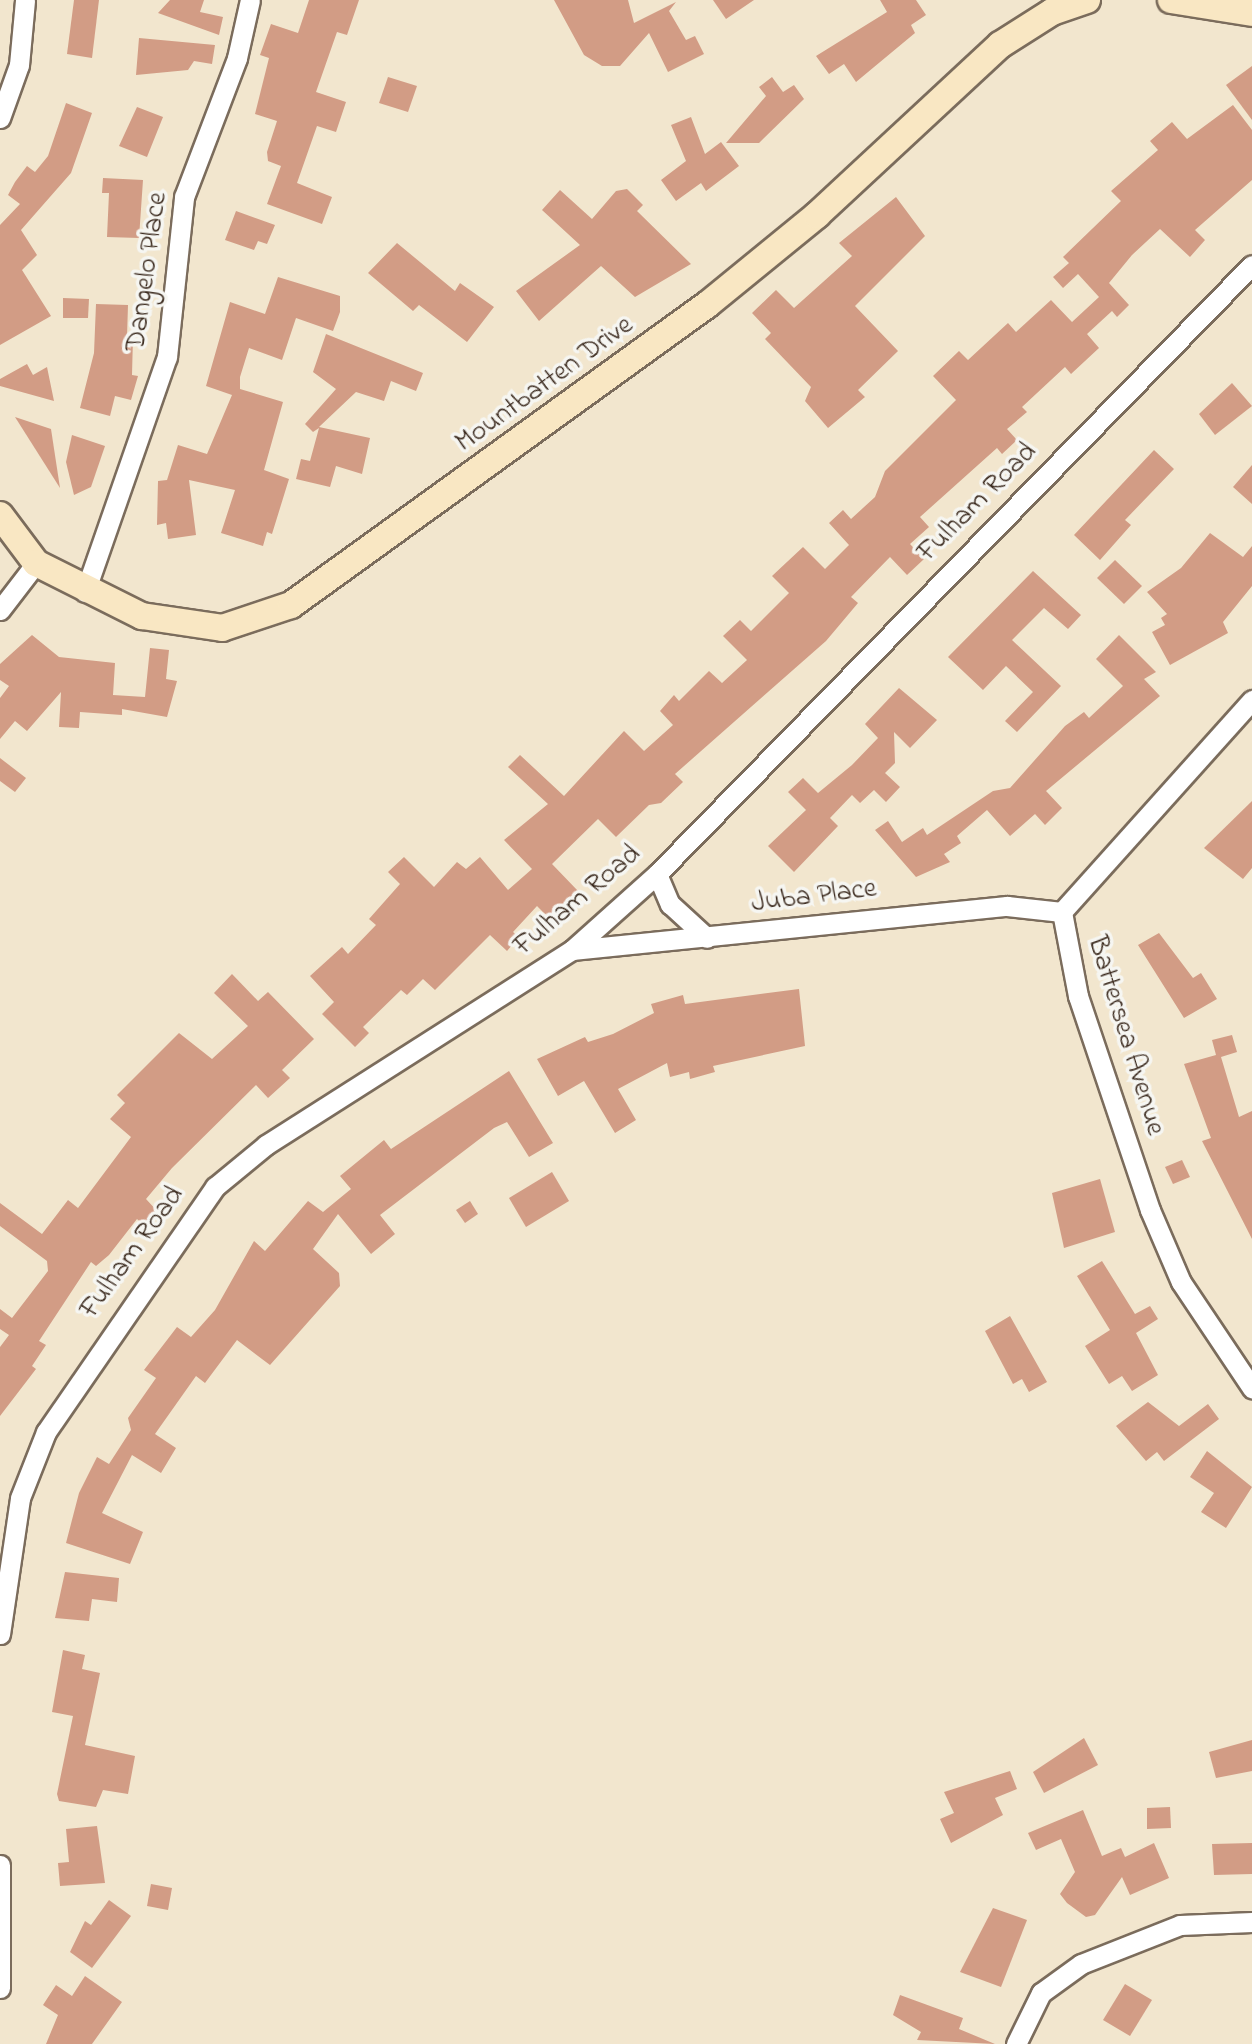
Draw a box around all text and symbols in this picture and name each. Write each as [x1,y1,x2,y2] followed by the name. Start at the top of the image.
[120,190,176,354] street label: Dangelo Place
[450,309,640,461] street label: Mountbatten Drive
[911,436,1045,570] street label: Fulham Road
[508,838,648,964] street label: Fulham Road
[750,873,878,921] street label: Juba Place
[1079,932,1171,1140] street label: Battersea Avenue
[74,1180,192,1326] street label: Fulham Road

